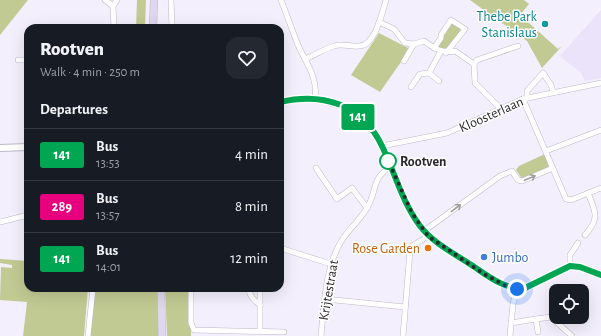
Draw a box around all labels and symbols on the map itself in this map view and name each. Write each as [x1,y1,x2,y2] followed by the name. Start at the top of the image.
[476,10,538,40] place label: Thebe Park Stanislaus
[540,19,550,29] marker: Thebe Park Stanislaus
[457,95,526,135] street label: Kloosterlaan
[335,104,381,130] line badge: 141
[379,152,397,170] marker: Rootven
[400,155,446,169] place label: Rootven
[524,174,536,181] one-way arrow
[450,203,461,212] one-way arrow
[352,242,420,256] place label: Rose Garden
[423,243,433,253] marker: Rose Garden
[492,251,529,265] place label: Jumbo
[479,252,489,262] marker: Jumbo
[317,258,341,322] street label: Krijtestraat
[507,279,527,299] your location

